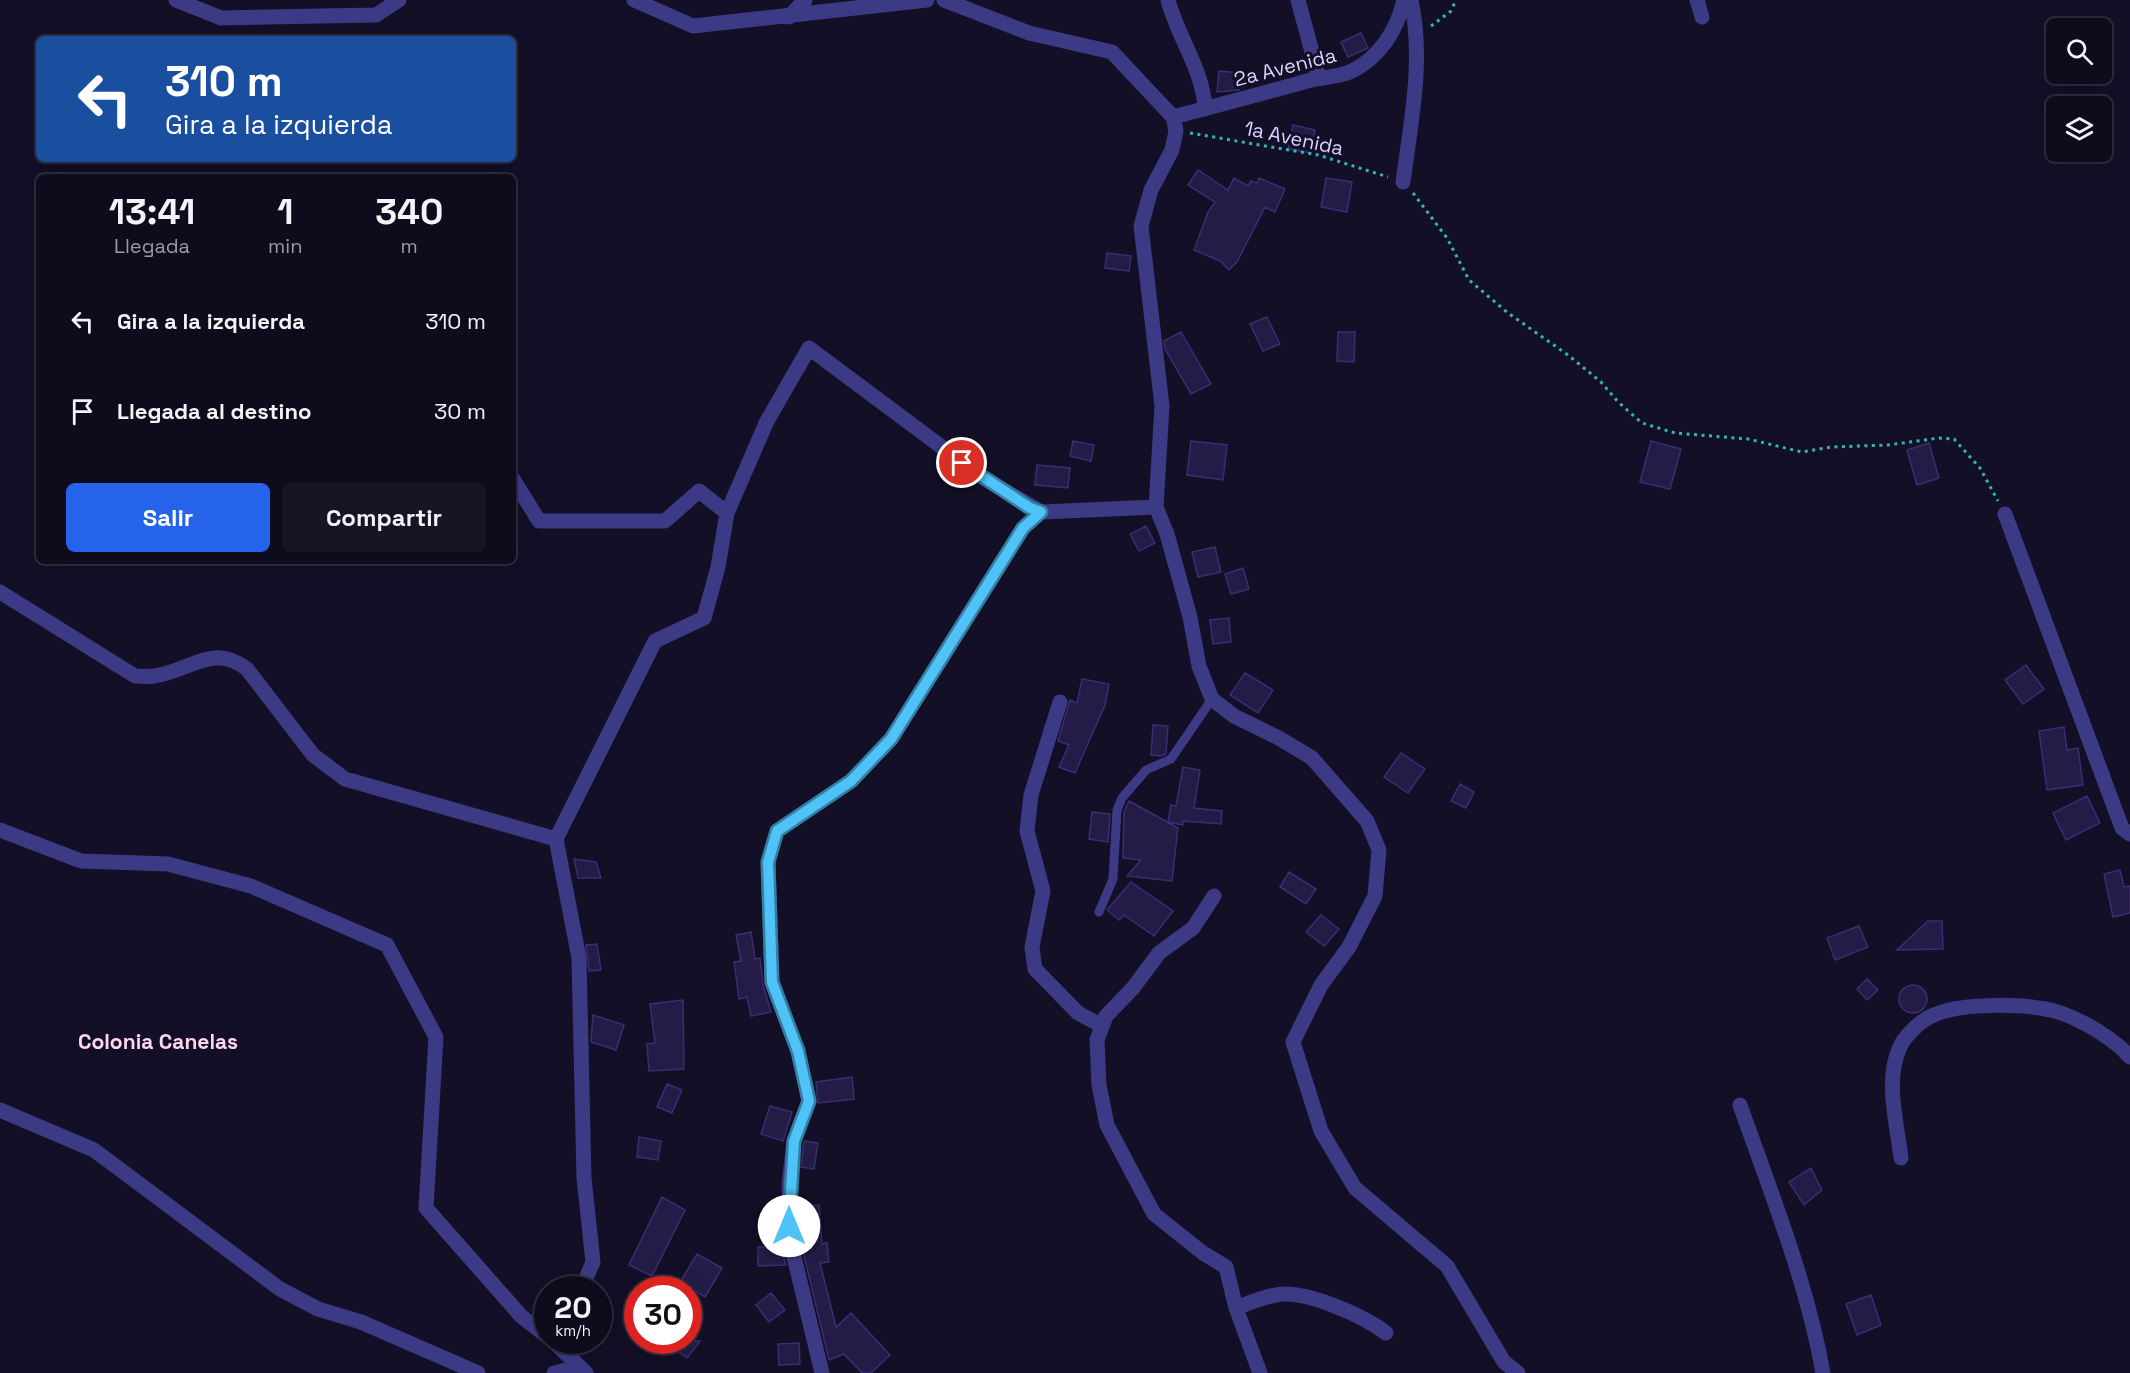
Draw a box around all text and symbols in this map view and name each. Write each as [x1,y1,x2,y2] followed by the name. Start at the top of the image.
[2046,18,2112,162] map controls
[2046,18,2112,84] button: search
[1231,42,1339,92] street label: 2a Avenida
[165,55,283,108] text: 310 m
[66,60,144,138] icon: left
[2046,96,2112,162] button: layers
[165,107,392,142] text: Gira a la izquierda
[1242,115,1346,161] street label: 1a Avenida
[109,189,195,235] text: 13:41
[277,189,293,235] text: 1
[375,189,443,235] text: 340
[114,233,190,259] text: Llegada
[268,233,302,259] text: min
[401,233,418,259] text: m
[66,305,99,338] icon: left
[117,307,305,335] text: Gira a la izquierda
[425,307,486,335] text: 310 m
[66,395,99,428] icon: arrive
[117,397,311,425] text: Llegada al destino
[434,397,486,425] text: 30 m
[936,437,987,488] pin
[945,446,978,479] icon: arrive
[66,483,270,552] button: Salir
[282,483,486,552] button: Compartir
[78,1028,238,1055] district label: Colonia Canelas
[757,1194,821,1258] position arrow
[624,1276,702,1354] speed limit sign: 30
[554,1288,592,1327] text: 20
[555,1321,591,1340] text: km/h

